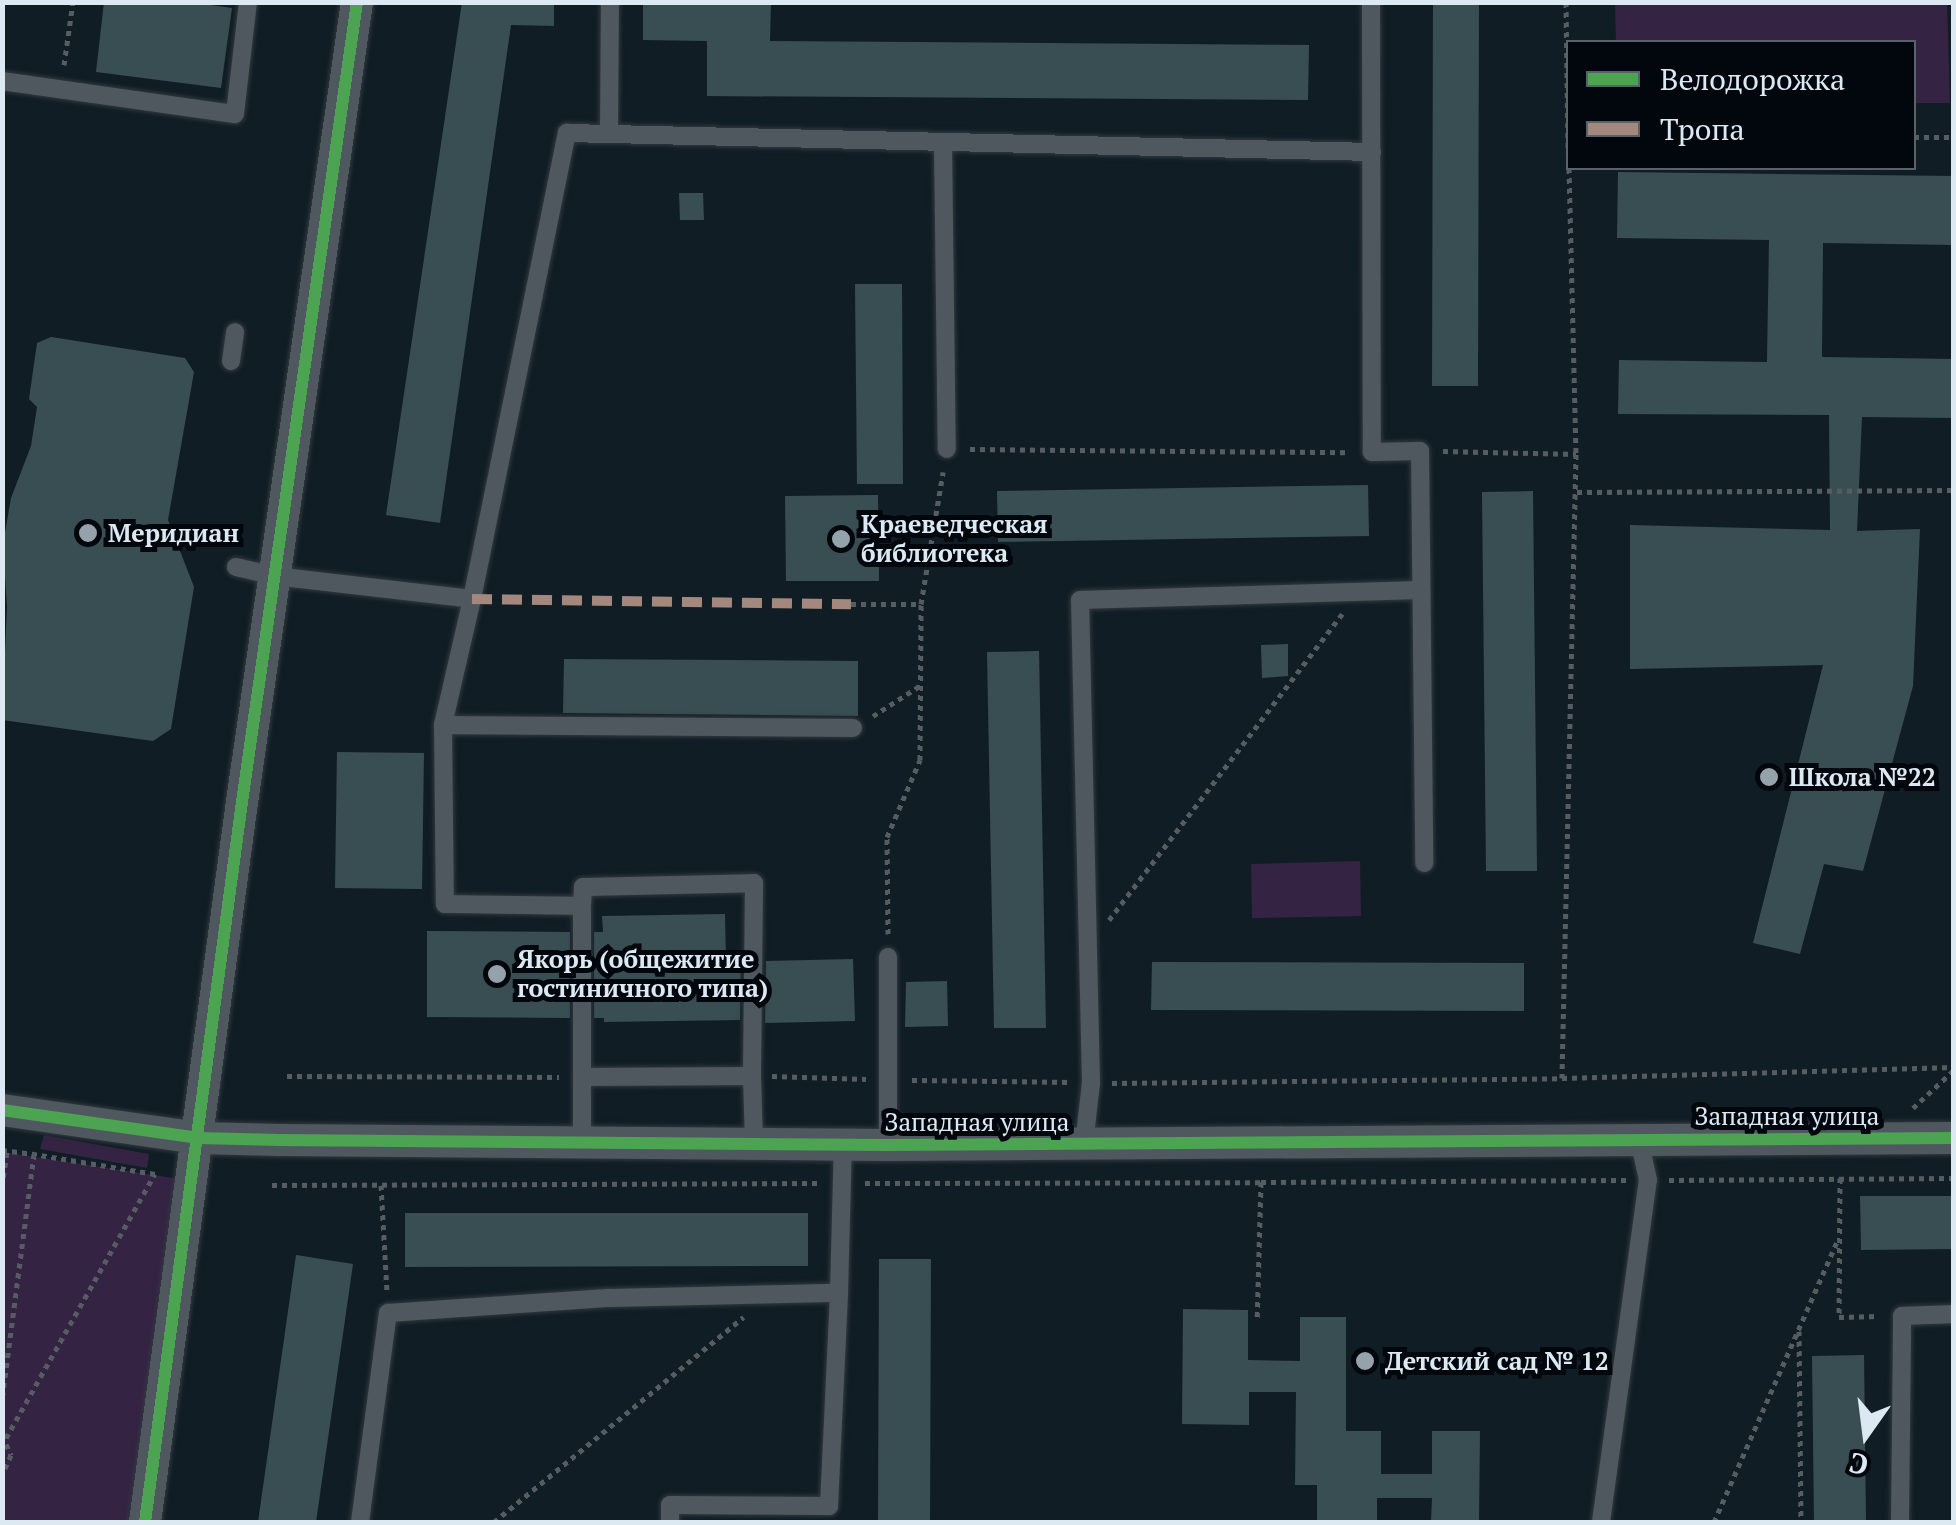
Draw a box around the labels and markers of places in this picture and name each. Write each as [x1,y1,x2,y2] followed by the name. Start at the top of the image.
[861,510,1048,569] place label: Краеведческая библиотека
[108,518,239,548] place label: Меридиан
[77,522,99,544] marker: Меридиан
[830,528,852,550] marker: Краеведческая библиотека
[1789,762,1936,792] place label: Школа №22
[1758,766,1780,788] marker: Школа №22
[517,945,769,1004] place label: Якорь (общежитие гостиничного типа)
[486,963,508,985] marker: Якорь (общежитие гостиничного типа)
[1385,1346,1609,1376] place label: Детский сад № 12
[1354,1350,1376,1372] marker: Детский сад № 12

